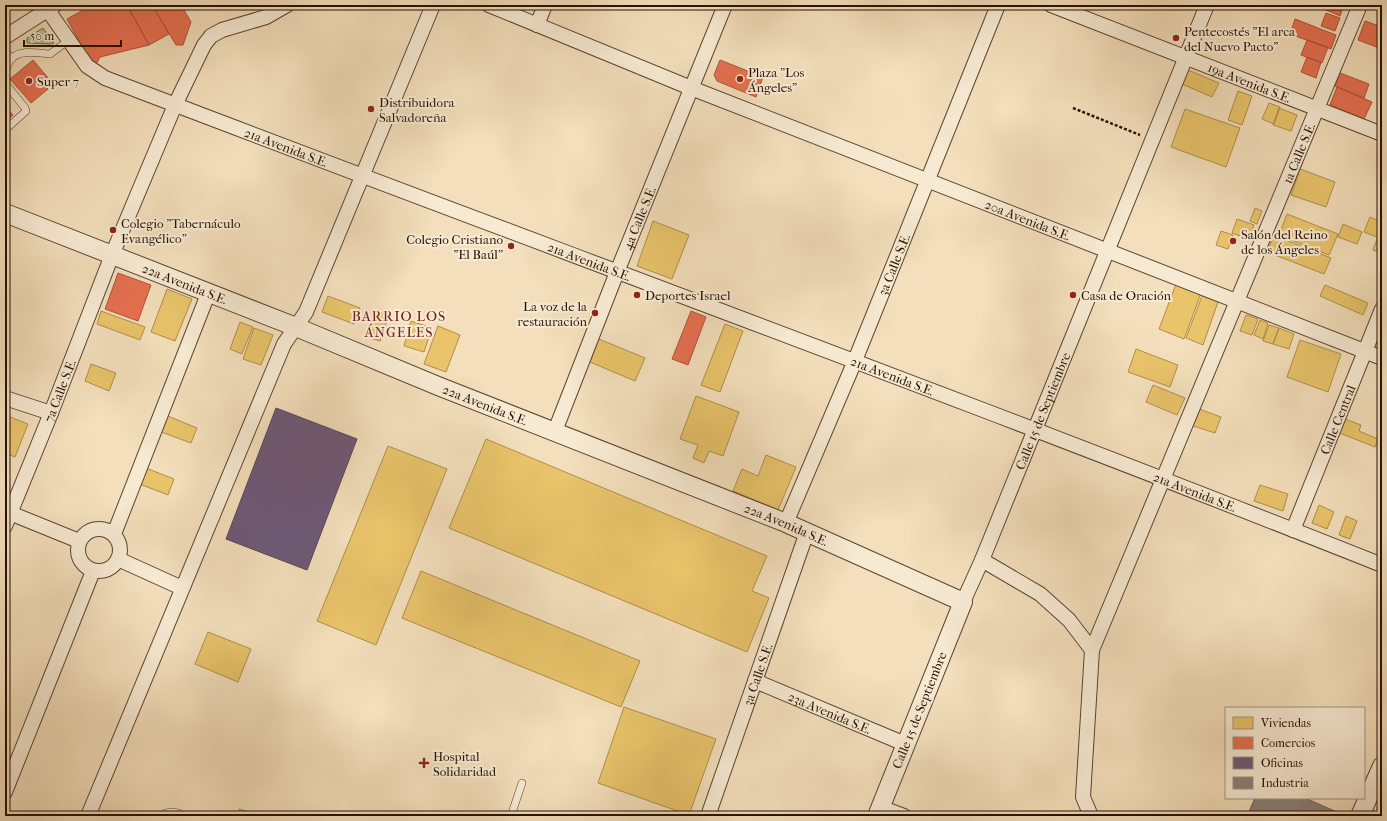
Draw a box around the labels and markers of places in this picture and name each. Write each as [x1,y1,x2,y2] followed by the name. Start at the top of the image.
[1184,24,1296,54] place label: Pentecostés "El arca del Nuevo Pacto"
[1171,33,1181,43] marker: Pentecostés "El arca del Nuevo Pacto"
[747,65,805,95] place label: Plaza "Los Ángeles"
[37,74,79,89] place label: Super 7
[735,74,745,84] marker: Plaza "Los Ángeles"
[24,76,34,86] marker: Super 7
[379,95,455,125] place label: Distribuidora Salvadoreña
[366,104,376,114] marker: Distribuidora Salvadoreña
[121,216,241,246] place label: Colegio "Tabernáculo Evangélico"
[108,225,118,235] marker: Colegio "Tabernáculo Evangélico"
[1241,227,1328,257] place label: Salón del Reino de los Ángeles
[406,232,503,262] place label: Colegio Cristiano "El Baúl"
[1228,236,1238,246] marker: Salón del Reino de los Ángeles
[506,241,516,251] marker: Colegio Cristiano "El Baúl"
[645,288,731,303] place label: Deportes Israel
[1081,288,1171,303] place label: Casa de Oración
[632,290,642,300] marker: Deportes Israel
[1068,290,1078,300] marker: Casa de Oración
[517,299,588,329] place label: La voz de la restauración
[590,308,600,318] marker: La voz de la restauración
[433,749,497,779] place label: Hospital Solidaridad
[418,757,430,769] marker: Hospital Solidaridad

